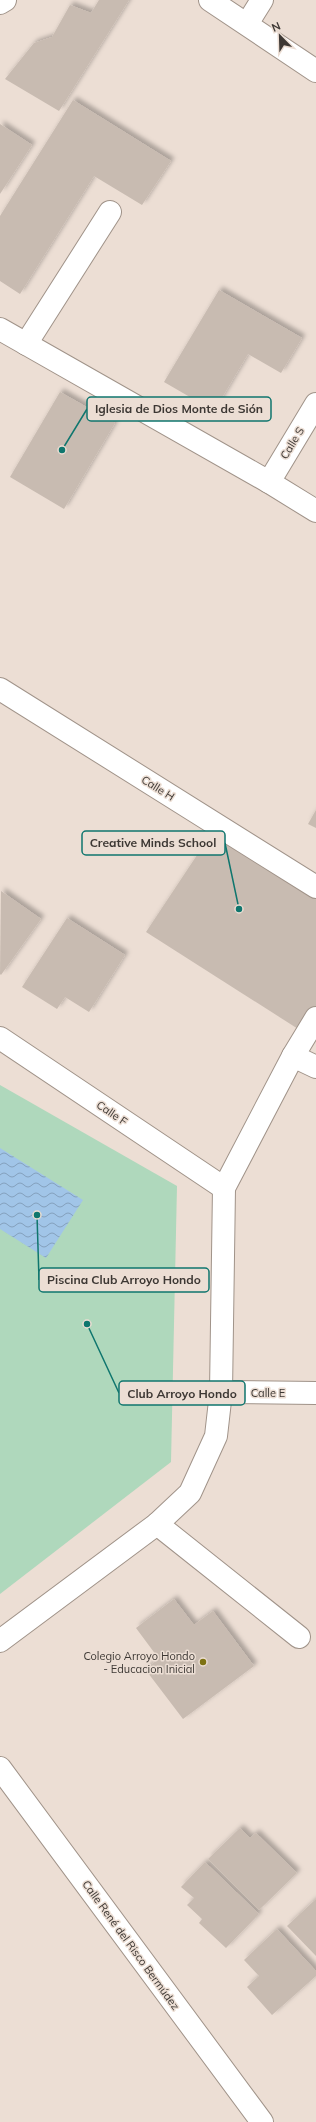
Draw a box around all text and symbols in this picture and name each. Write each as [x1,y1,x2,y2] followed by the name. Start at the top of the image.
[260,16,300,56] north arrow
[270,19,283,35] text: N
[87,397,271,421] callout: Iglesia de Dios Monte de Sión
[95,401,263,416] text: Iglesia de Dios Monte de Sión
[277,424,307,462] street label: Calle S
[139,772,177,804] street label: Calle H
[82,831,225,855] callout: Creative Minds School
[90,835,216,850] text: Creative Minds School
[94,1098,130,1128] street label: Calle F
[39,1268,209,1292] callout: Piscina Club Arroyo Hondo
[47,1272,201,1287] text: Piscina Club Arroyo Hondo
[119,1381,245,1405] callout: Club Arroyo Hondo
[127,1386,237,1401] text: Club Arroyo Hondo
[251,1386,285,1400] street label: Calle E
[83,1649,195,1676] place label: Colegio Arroyo Hondo - Educacion Inicial
[198,1657,208,1667] marker: Colegio Arroyo Hondo - Educacion Inicial
[79,1877,183,2013] street label: Calle René del Risco Bermúdez

